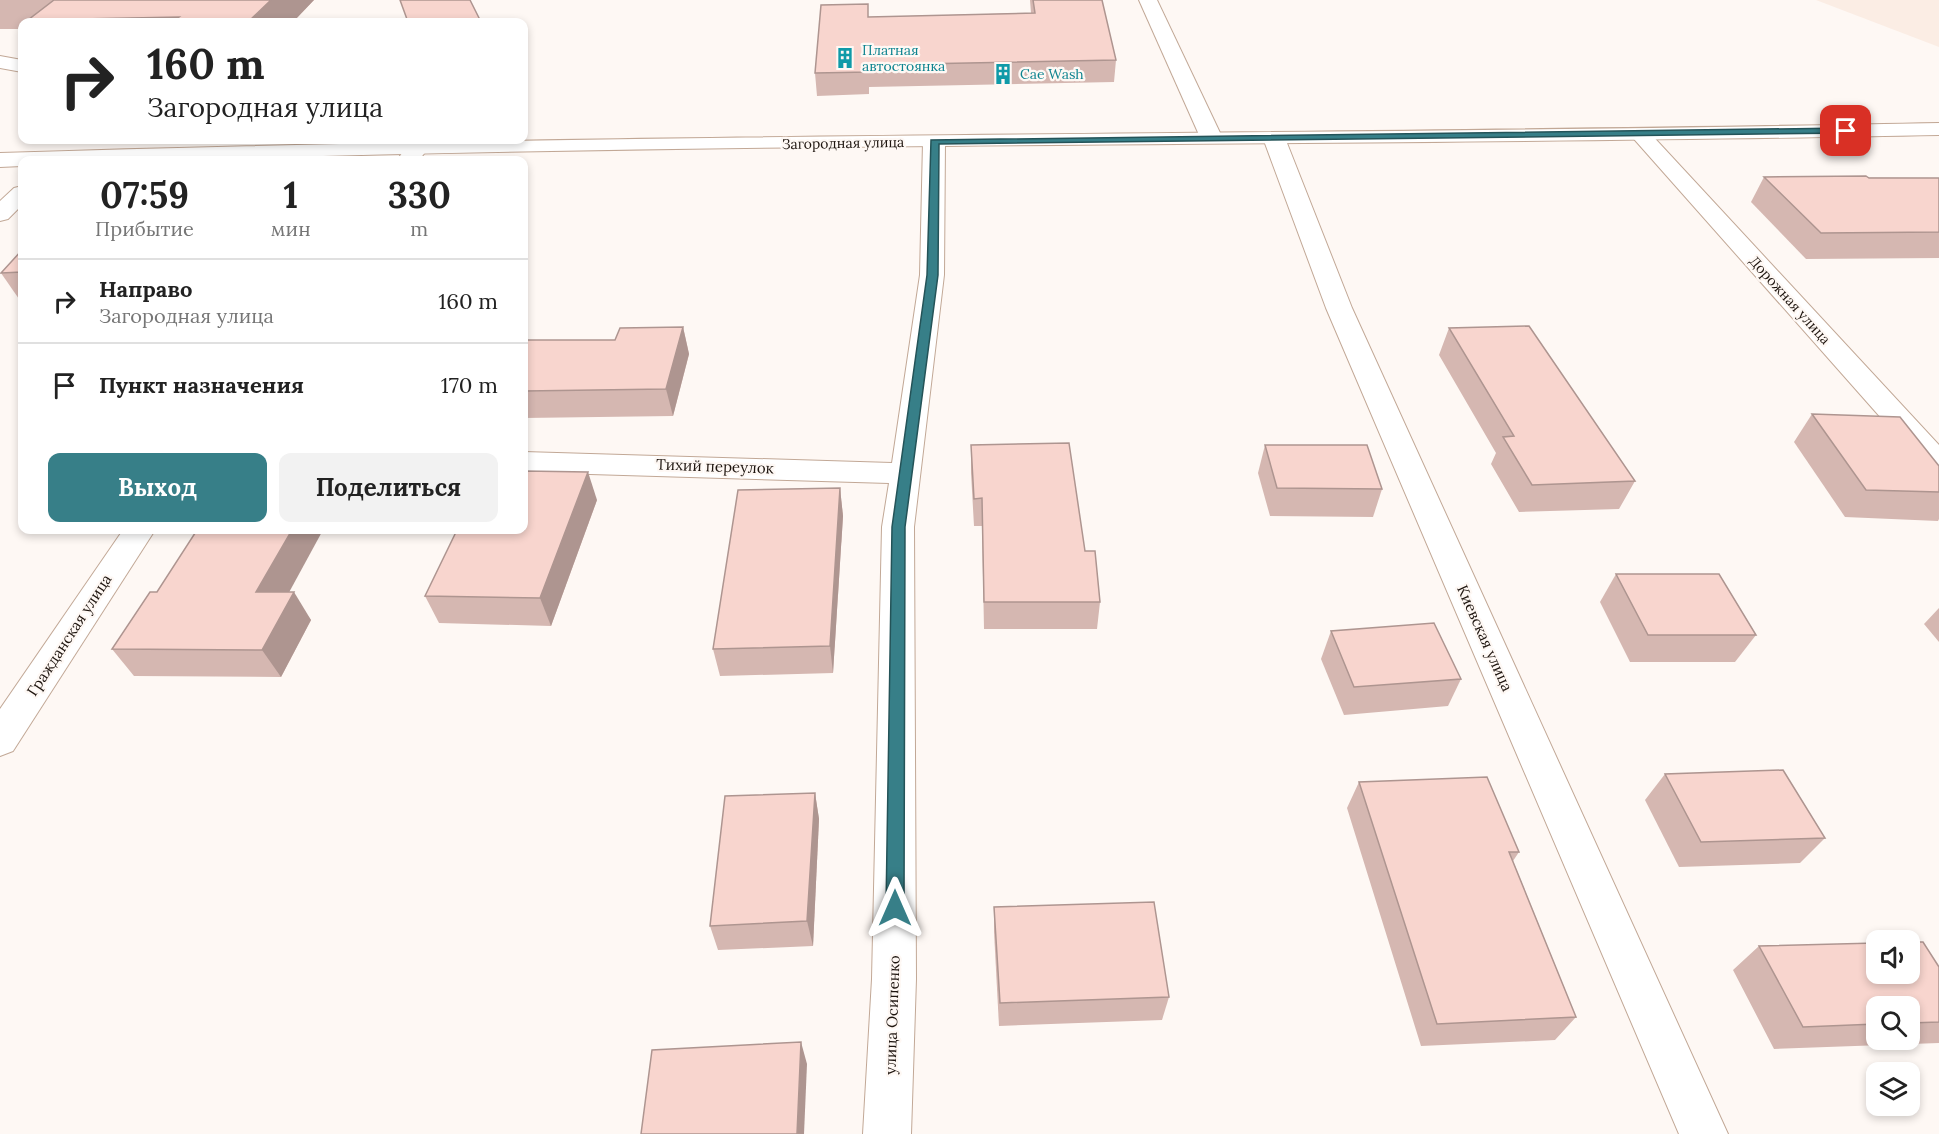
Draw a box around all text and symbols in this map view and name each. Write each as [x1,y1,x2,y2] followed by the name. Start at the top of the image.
[147,37,265,91] text: 160 m
[862,41,945,75] place label: Платная автостоянка
[48,42,126,120] icon: right
[833,46,857,70] building icon: Платная автостоянка
[991,62,1015,86] building icon: Cae Wash
[1020,65,1084,83] place label: Cae Wash
[147,90,383,124] text: Загородная улица
[1820,105,1871,156] pin
[1829,114,1862,147] icon: arrive
[782,133,904,153] street label: Загородная улица
[100,172,189,218] text: 07:59
[283,172,298,218] text: 1
[388,172,451,218] text: 330
[95,216,194,241] text: Прибытие
[271,216,311,241] text: мин
[410,216,428,241] text: m
[1746,252,1834,348] street label: Дорожная улица
[99,275,193,303] text: Направо
[48,285,81,318] icon: right
[438,287,498,315] text: 160 m
[99,303,274,328] text: Загородная улица
[48,369,81,402] icon: arrive
[99,371,304,399] text: Пункт назначения
[441,371,498,399] text: 170 m
[48,453,267,522] button: Выход
[279,453,498,522] button: Поделиться
[656,454,774,478] street label: Тихий переулок
[22,570,116,700] street label: Гражданская улица
[1453,582,1517,694] street label: Киевская улица
[863,876,927,940] position arrow
[1866,930,1920,1116] map controls
[1866,930,1920,984] button: sound
[880,955,904,1075] street label: улица Осипенко
[1866,996,1920,1050] button: search
[1866,1062,1920,1116] button: layers

